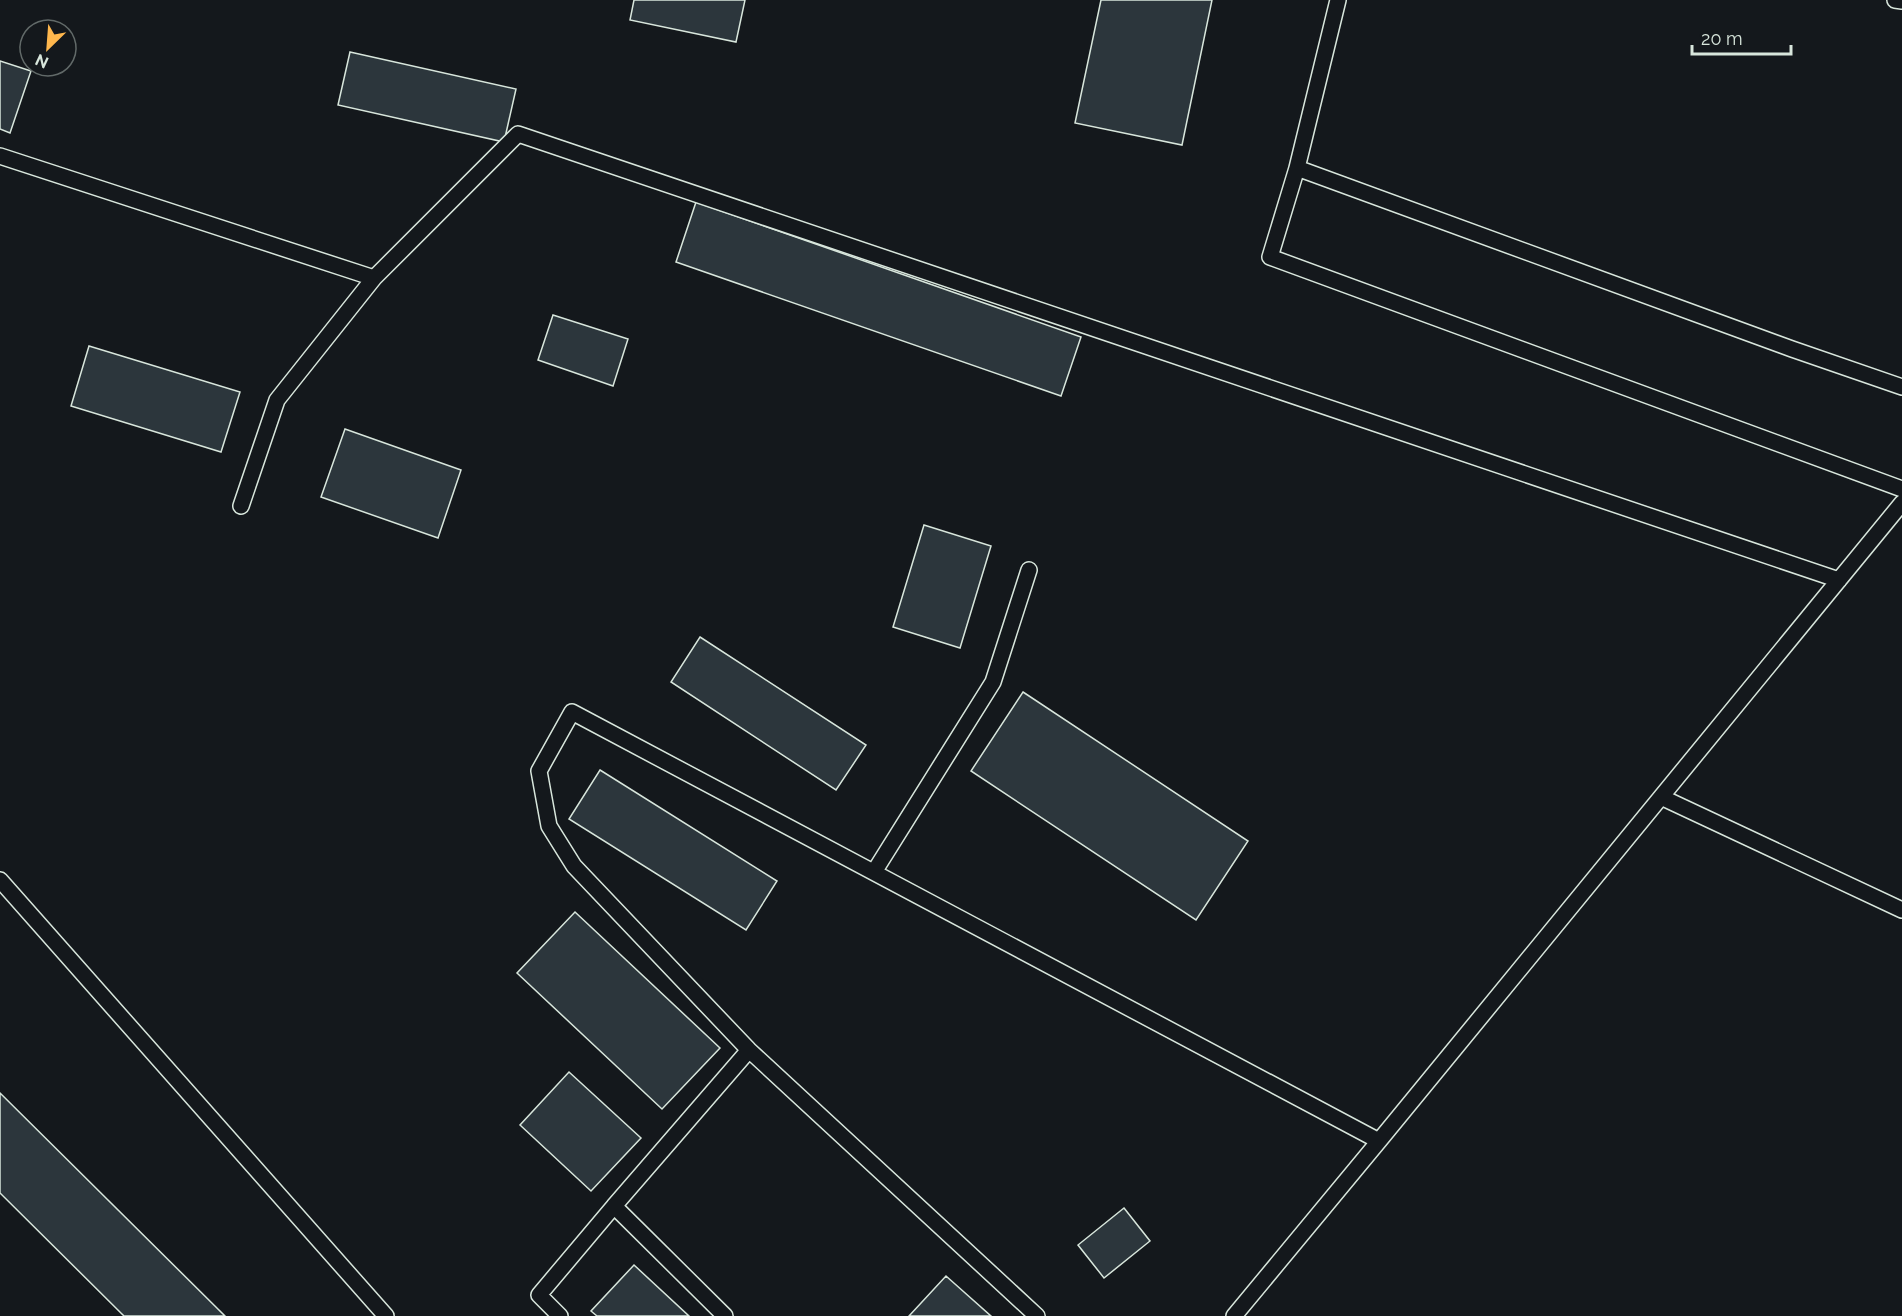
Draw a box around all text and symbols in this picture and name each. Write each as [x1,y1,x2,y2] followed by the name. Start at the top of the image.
[18,18,78,78] north arrow
[1692,18,1791,56] scale bar
[1701,28,1743,49] text: 20 m
[32,50,51,72] text: N

